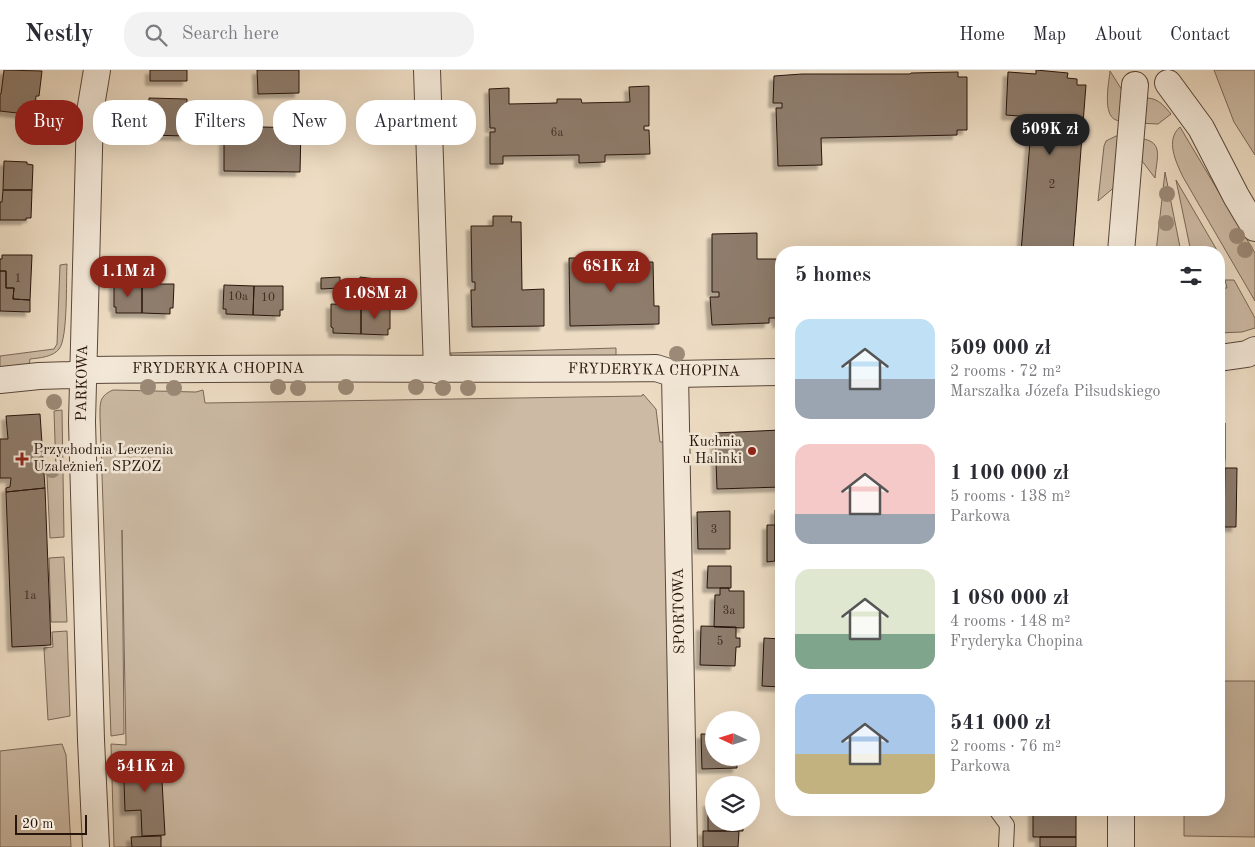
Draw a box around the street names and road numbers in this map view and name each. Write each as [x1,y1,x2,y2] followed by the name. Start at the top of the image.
[75,344,91,421] street label: PARKOWA
[132,362,305,377] street label: FRYDERYKA CHOPINA
[568,362,741,380] street label: FRYDERYKA CHOPINA
[672,567,688,654] street label: SPORTOWA

